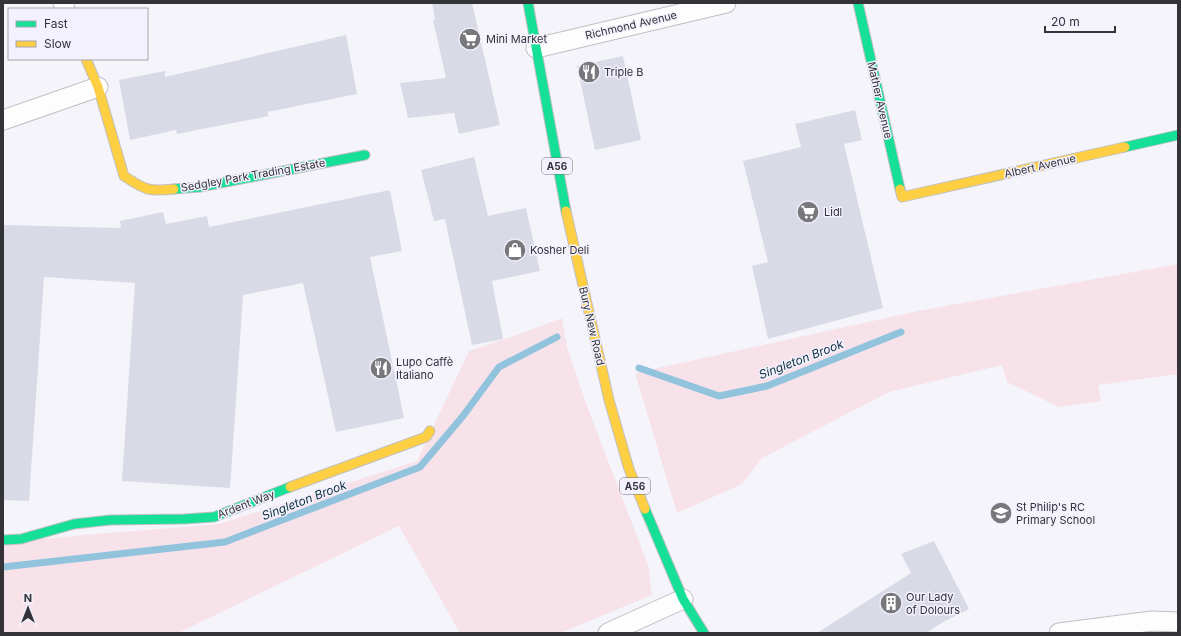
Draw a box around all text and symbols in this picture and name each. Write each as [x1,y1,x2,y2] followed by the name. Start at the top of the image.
[8,8,148,60] legend
[584,8,678,42] street label: Richmond Avenue
[1045,8,1115,34] scale bar
[1051,14,1080,29] text: 20 m
[44,16,68,31] text: Fast
[457,26,483,52] supermarket icon: Mini Market
[486,32,547,46] place label: Mini Market
[44,36,72,51] text: Slow
[576,59,602,85] restaurant icon: Triple B
[864,60,896,140] street label: Mather Avenue
[604,65,644,79] place label: Triple B
[1003,151,1077,181] street label: Albert Avenue
[180,155,326,195] street label: Sedgley Park Trading Estate
[542,158,572,174] road number: A56
[795,199,821,225] supermarket icon: Lidl
[824,205,842,219] place label: Lidl
[502,237,528,263] shop icon: Kosher Deli
[530,243,589,257] place label: Kosher Deli
[576,285,608,367] street label: Bury New Road
[757,336,846,382] water label: Singleton Brook
[368,355,394,381] restaurant icon: Lupo Caffè Italiano
[396,355,453,382] place label: Lupo Caffè Italiano
[260,477,349,523] water label: Singleton Brook
[620,478,650,494] road number: A56
[215,487,277,521] street label: Ardent Way
[988,500,1014,526] school or university icon: St Philip's RC Primary School
[1016,500,1095,527] place label: St Philip's RC Primary School
[8,588,48,628] north arrow
[878,590,904,616] building icon: Our Lady of Dolours
[906,590,960,617] place label: Our Lady of Dolours
[24,591,32,605] text: N

